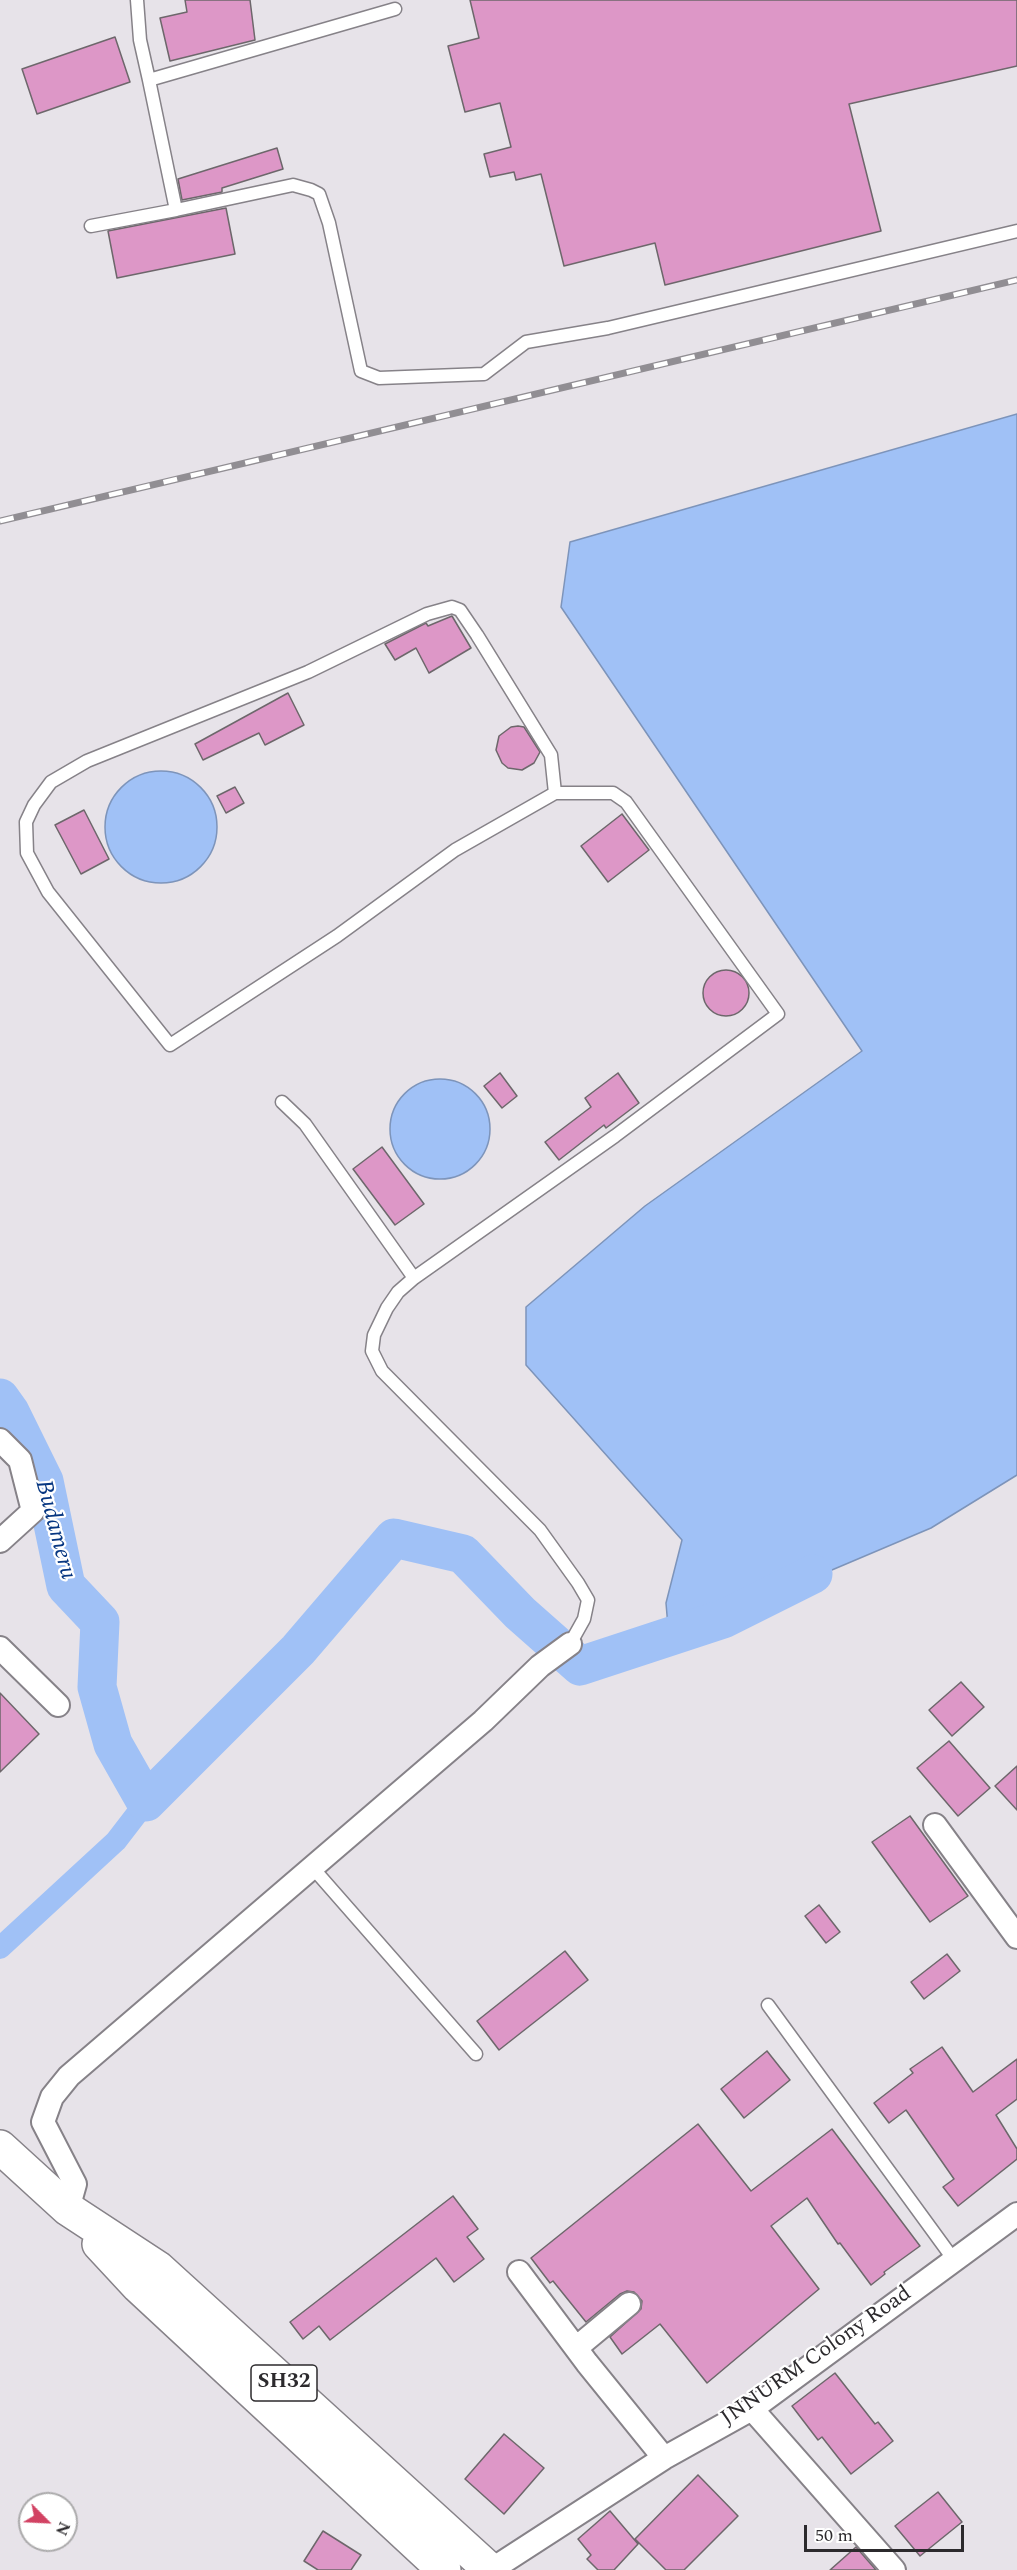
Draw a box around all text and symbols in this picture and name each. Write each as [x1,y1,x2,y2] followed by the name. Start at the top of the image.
[27,1477,81,1583] water label: Budameru
[717,2281,917,2433] street label: JNNURM Colony Road
[251,2365,317,2401] road number: SH32
[18,2492,78,2552] north arrow
[807,2513,968,2551] scale bar
[49,2518,76,2539] text: N
[815,2522,853,2549] text: 50 m

